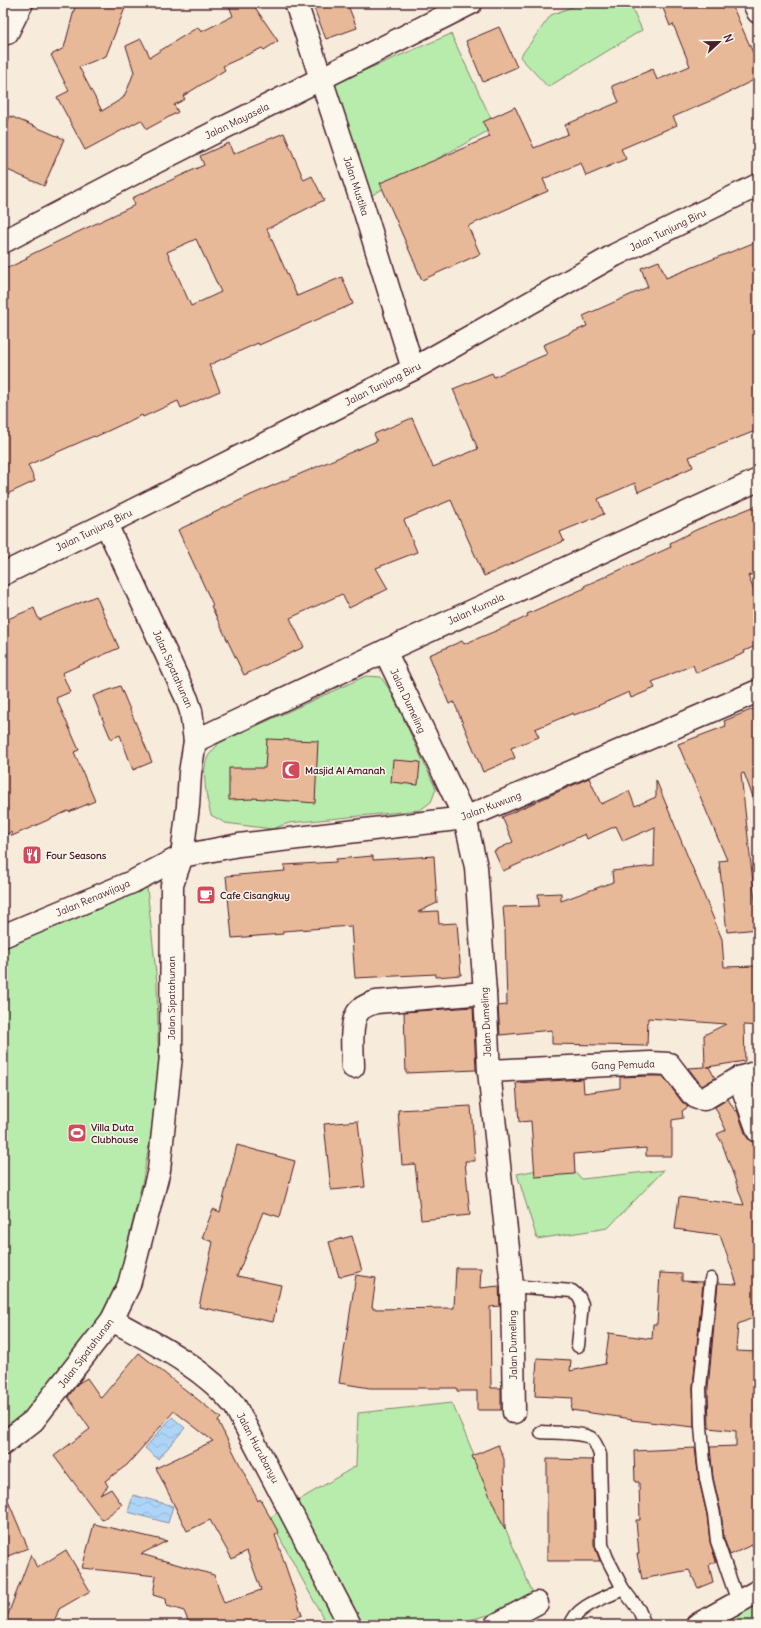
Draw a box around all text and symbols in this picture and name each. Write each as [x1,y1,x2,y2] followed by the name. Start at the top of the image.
[699,22,739,62] north arrow
[720,32,736,44] text: N
[203,100,272,142] street label: Jalan Mayasela
[340,155,372,218] street label: Jalan Mustika
[628,206,709,254] street label: Jalan Tunjung Biru
[343,359,423,409] street label: Jalan Tunjung Biru
[54,506,135,554] street label: Jalan Tunjung Biru
[446,590,507,628] street label: Jalan Kumala
[150,628,196,710] street label: Jalan Sipatahunan
[387,667,429,735] street label: Jalan Dumeling
[280,759,302,781] mosque icon: Masjid Al Amanah
[305,764,385,777] place label: Masjid Al Amanah
[459,788,523,824] street label: Jalan Kuwung
[21,844,43,866] restaurant icon: Four Seasons
[46,849,107,862] place label: Four Seasons
[54,876,132,919] street label: Jalan Renawijaya
[195,884,217,906] cafe icon: Cafe Cisangkuy
[220,889,290,902] place label: Cafe Cisangkuy
[165,956,178,1040] street label: Jalan Sipatahunan
[478,987,494,1057] street label: Jalan Dumeling
[591,1057,655,1073] street label: Gang Pemuda
[91,1121,139,1146] place label: Villa Duta Clubhouse
[66,1122,88,1144] sports icon: Villa Duta Clubhouse
[506,1310,520,1380] street label: Jalan Dumeling
[56,1315,117,1390] street label: Jalan Sipatahunan
[234,1410,282,1486] street label: Jalan Hurubanyu

